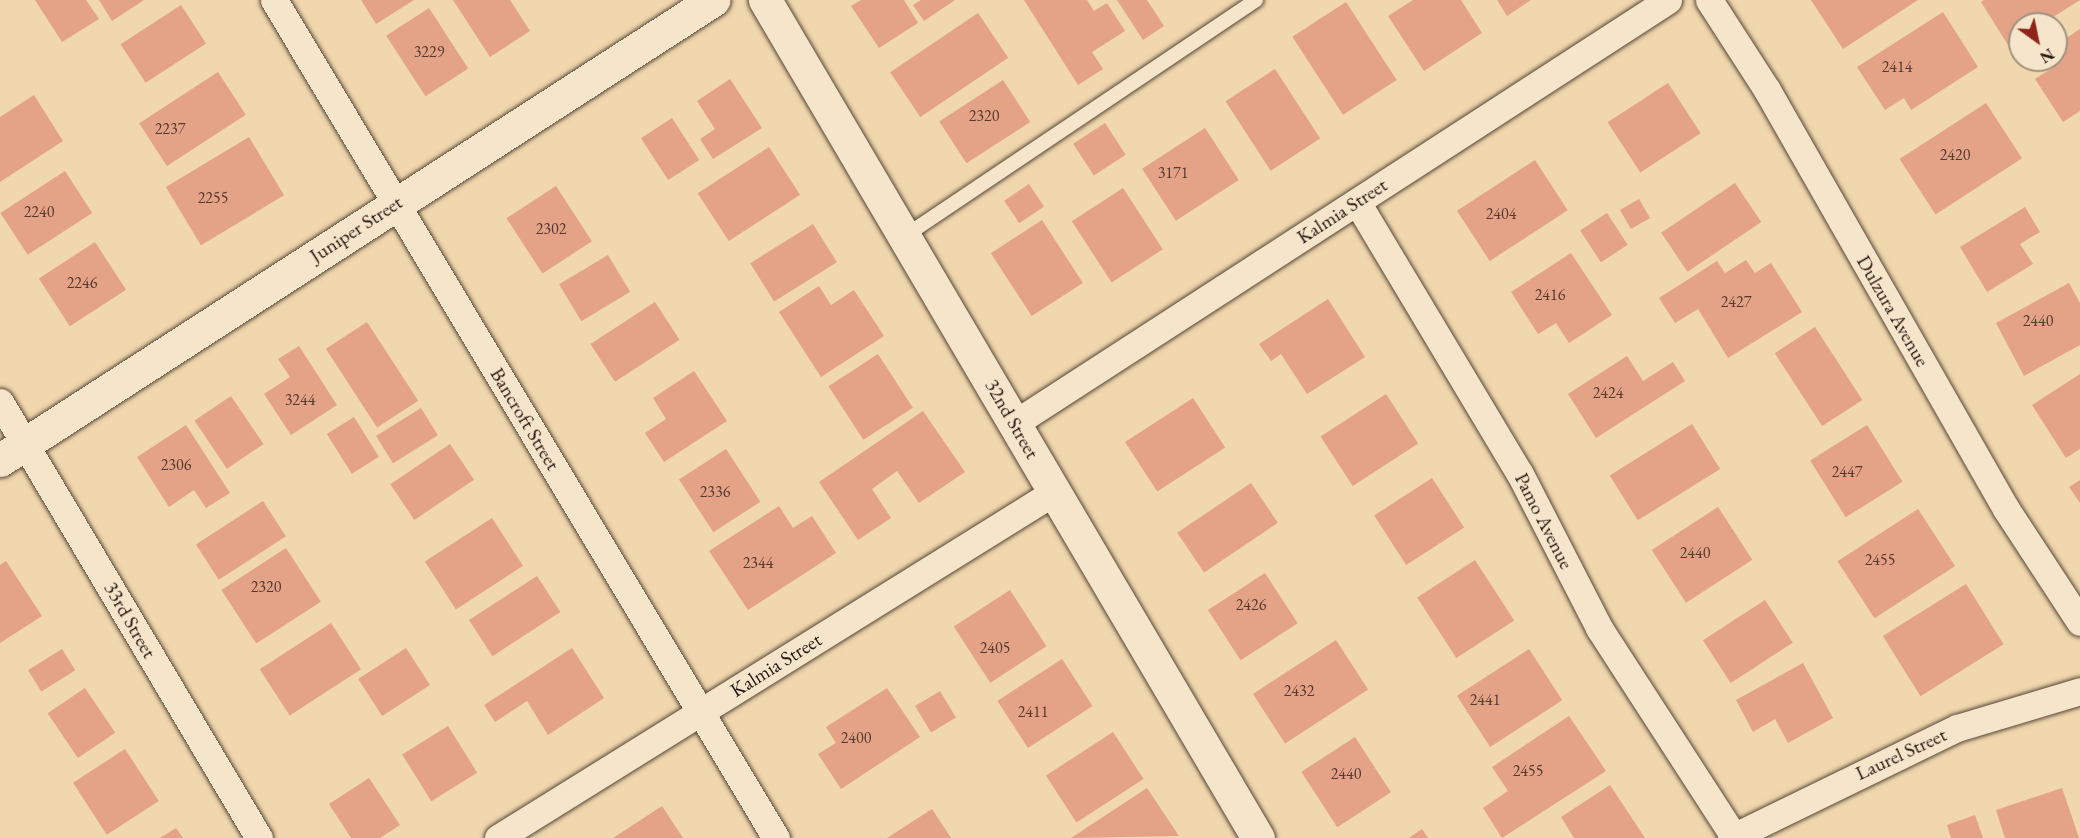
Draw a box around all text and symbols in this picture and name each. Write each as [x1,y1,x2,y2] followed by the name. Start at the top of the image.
[2008,12,2068,72] north arrow
[414,42,444,62] house number: 3229
[2036,44,2058,68] text: N
[1882,57,1912,77] house number: 2414
[969,106,999,126] house number: 2320
[155,119,185,139] house number: 2237
[1940,145,1970,165] house number: 2420
[1158,163,1188,183] house number: 3171
[1292,173,1392,249] street label: Kalmia Street
[198,188,228,208] house number: 2255
[305,190,407,268] street label: Juniper Street
[24,202,54,222] house number: 2240
[1486,204,1516,224] house number: 2404
[536,219,566,239] house number: 2302
[1851,251,1935,371] street label: Dulzura Avenue
[67,273,97,293] house number: 2246
[1535,285,1565,305] house number: 2416
[1721,292,1751,312] house number: 2427
[2023,311,2053,331] house number: 2440
[485,363,565,475] street label: Bancroft Street
[980,375,1044,463] street label: 32nd Street
[1593,383,1623,403] house number: 2424
[285,390,315,410] house number: 3244
[161,455,191,475] house number: 2306
[1832,462,1862,482] house number: 2447
[1510,469,1578,573] street label: Pamo Avenue
[700,482,730,502] house number: 2336
[1680,543,1710,563] house number: 2440
[1865,550,1895,570] house number: 2455
[743,553,773,573] house number: 2344
[251,577,281,597] house number: 2320
[99,578,161,662] street label: 33rd Street
[1236,595,1266,615] house number: 2426
[726,628,826,702] street label: Kalmia Street
[980,638,1010,658] house number: 2405
[1284,681,1314,701] house number: 2432
[1470,690,1500,710] house number: 2441
[1018,702,1048,722] house number: 2411
[1852,723,1950,785] street label: Laurel Street
[841,728,871,748] house number: 2400
[1513,761,1543,781] house number: 2455
[1331,764,1361,784] house number: 2440

